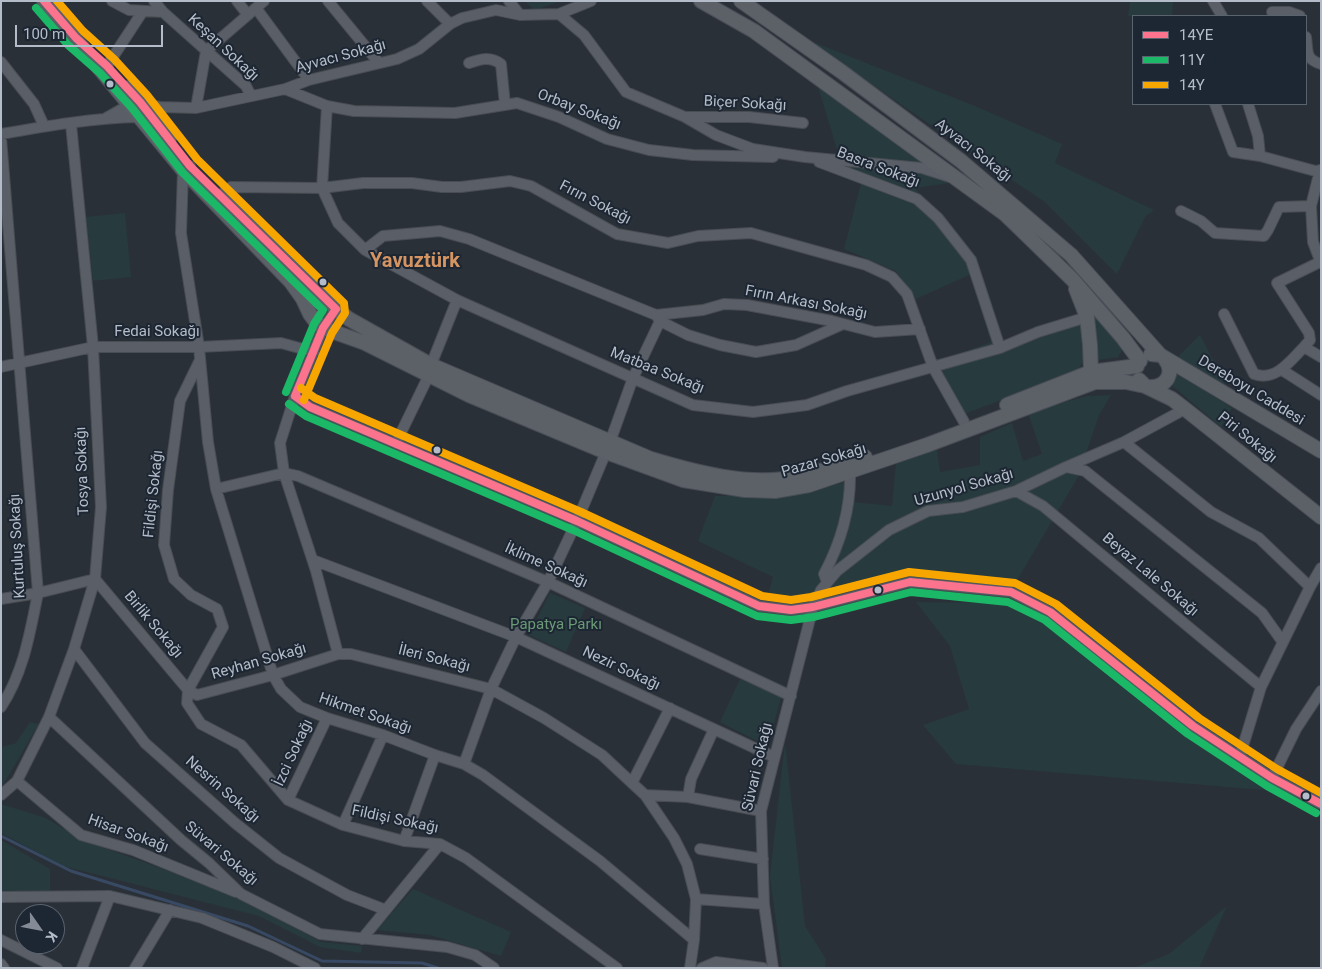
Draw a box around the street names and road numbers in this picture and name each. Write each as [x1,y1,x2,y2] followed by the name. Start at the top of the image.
[184,11,262,85] street label: Keşan Sokağı
[294,36,388,78] street label: Ayvacı Sokağı
[535,86,623,134] street label: Orbay Sokağı
[703,93,787,115] street label: Biçer Sokağı
[931,115,1015,187] street label: Ayvacı Sokağı
[834,144,922,192] street label: Basra Sokağı
[556,177,634,229] street label: Fırın Sokağı
[743,282,869,324] street label: Fırın Arkası Sokağı
[114,323,200,341] street label: Fedai Sokağı
[607,344,707,398] street label: Matbaa Sokağı
[1195,352,1307,430] street label: Dereboyu Caddesi
[1214,409,1280,467] street label: Piri Sokağı
[72,426,94,516] street label: Tosya Sokağı
[780,440,868,482] street label: Pazar Sokağı
[140,449,168,539] street label: Fildişi Sokağı
[912,465,1016,511] street label: Uzunyol Sokağı
[6,493,30,599] street label: Kurtuluş Sokağı
[1098,529,1202,621] street label: Beyaz Lale Sokağı
[502,540,590,592] street label: İklime Sokağı
[120,588,186,662] street label: Birlik Sokağı
[209,640,309,684] street label: Reyhan Sokağı
[396,641,472,677] street label: İleri Sokağı
[579,643,663,695] street label: Nezir Sokağı
[316,690,414,738] street label: Hikmet Sokağı
[271,717,317,789] street label: İzci Sokağı
[739,721,777,813] street label: Süvari Sokağı
[181,753,263,827] street label: Nesrin Sokağı
[350,802,440,838] street label: Fildişi Sokağı
[85,811,171,857] street label: Hisar Sokağı
[181,818,261,890] street label: Süvari Sokağı

